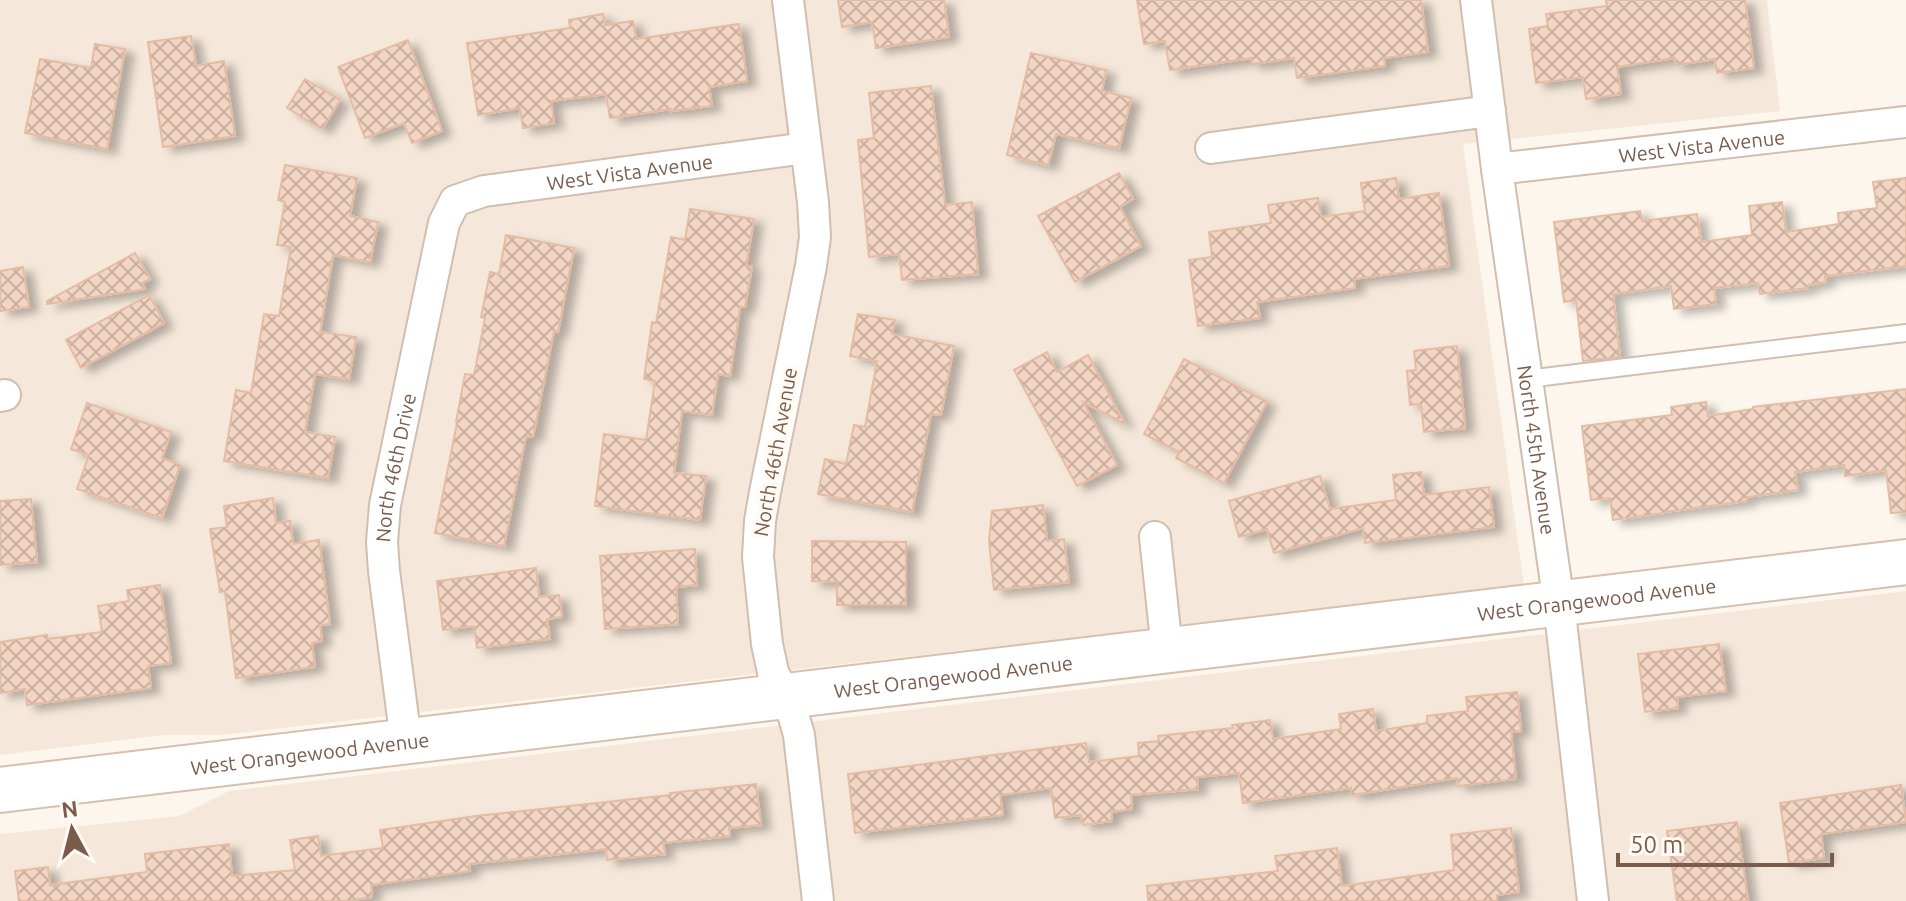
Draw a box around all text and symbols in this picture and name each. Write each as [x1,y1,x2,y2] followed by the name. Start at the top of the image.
[1617,124,1786,166] street label: West Vista Avenue
[545,149,714,194] street label: West Vista Avenue
[1514,363,1561,536] street label: North 45th Avenue
[749,366,801,538] street label: North 46th Avenue
[371,391,420,543] street label: North 46th Drive
[1476,573,1717,625] street label: West Orangewood Avenue
[833,650,1074,702] street label: West Orangewood Avenue
[189,727,430,779] street label: West Orangewood Avenue
[32,789,112,869] north arrow
[60,795,79,822] text: N
[1618,817,1832,867] scale bar
[1630,831,1683,858] text: 50 m

